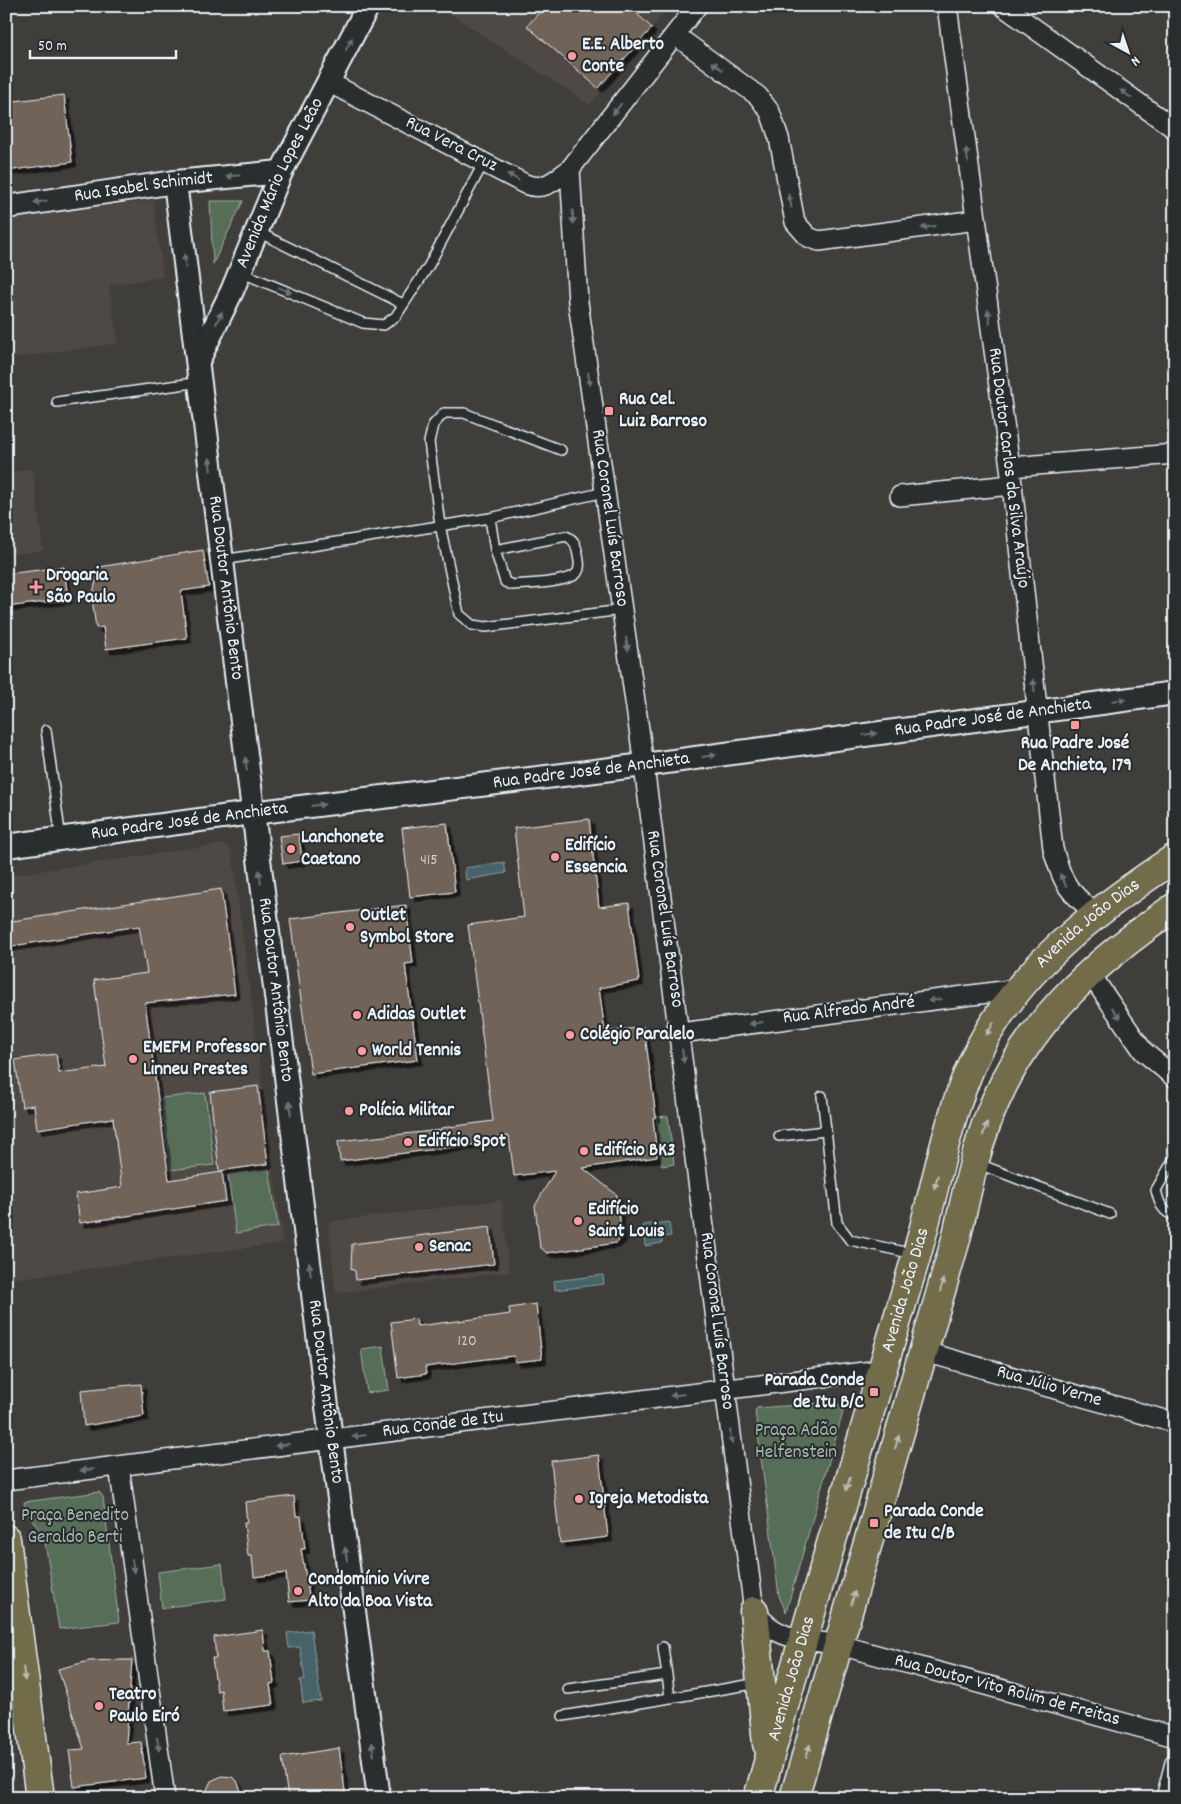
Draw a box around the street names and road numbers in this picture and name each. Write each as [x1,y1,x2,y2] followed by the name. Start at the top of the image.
[229,93,331,272] street label: Avenida Mário Lopes Leão
[400,110,502,180] street label: Rua Vera Cruz
[72,165,214,210] street label: Rua Isabel Schimidt
[980,346,1036,590] street label: Rua Doutor Carlos da Silva Araújo
[583,428,635,608] street label: Rua Coronel Luís Barroso
[201,494,250,682] street label: Rua Doutor Antônio Bento
[893,691,1094,744] street label: Rua Padre José de Anchieta
[491,745,692,797] street label: Rua Padre José de Anchieta
[89,795,290,848] street label: Rua Padre José de Anchieta
[638,829,690,1009] street label: Rua Coronel Luís Barroso
[1030,872,1146,975] street label: Avenida João Dias
[250,896,300,1084] street label: Rua Doutor Antônio Bento
[781,990,917,1032] street label: Rua Alfredo André
[875,1225,937,1356] street label: Avenida João Dias
[692,1231,740,1411] street label: Rua Coronel Luís Barroso
[300,1298,350,1486] street label: Rua Doutor Antônio Bento
[993,1359,1105,1415] street label: Rua Júlio Verne
[381,1404,505,1446] street label: Rua Conde de Itu
[761,1613,823,1744] street label: Avenida João Dias
[891,1648,1123,1734] street label: Rua Doutor Vito Rolim de Freitas

